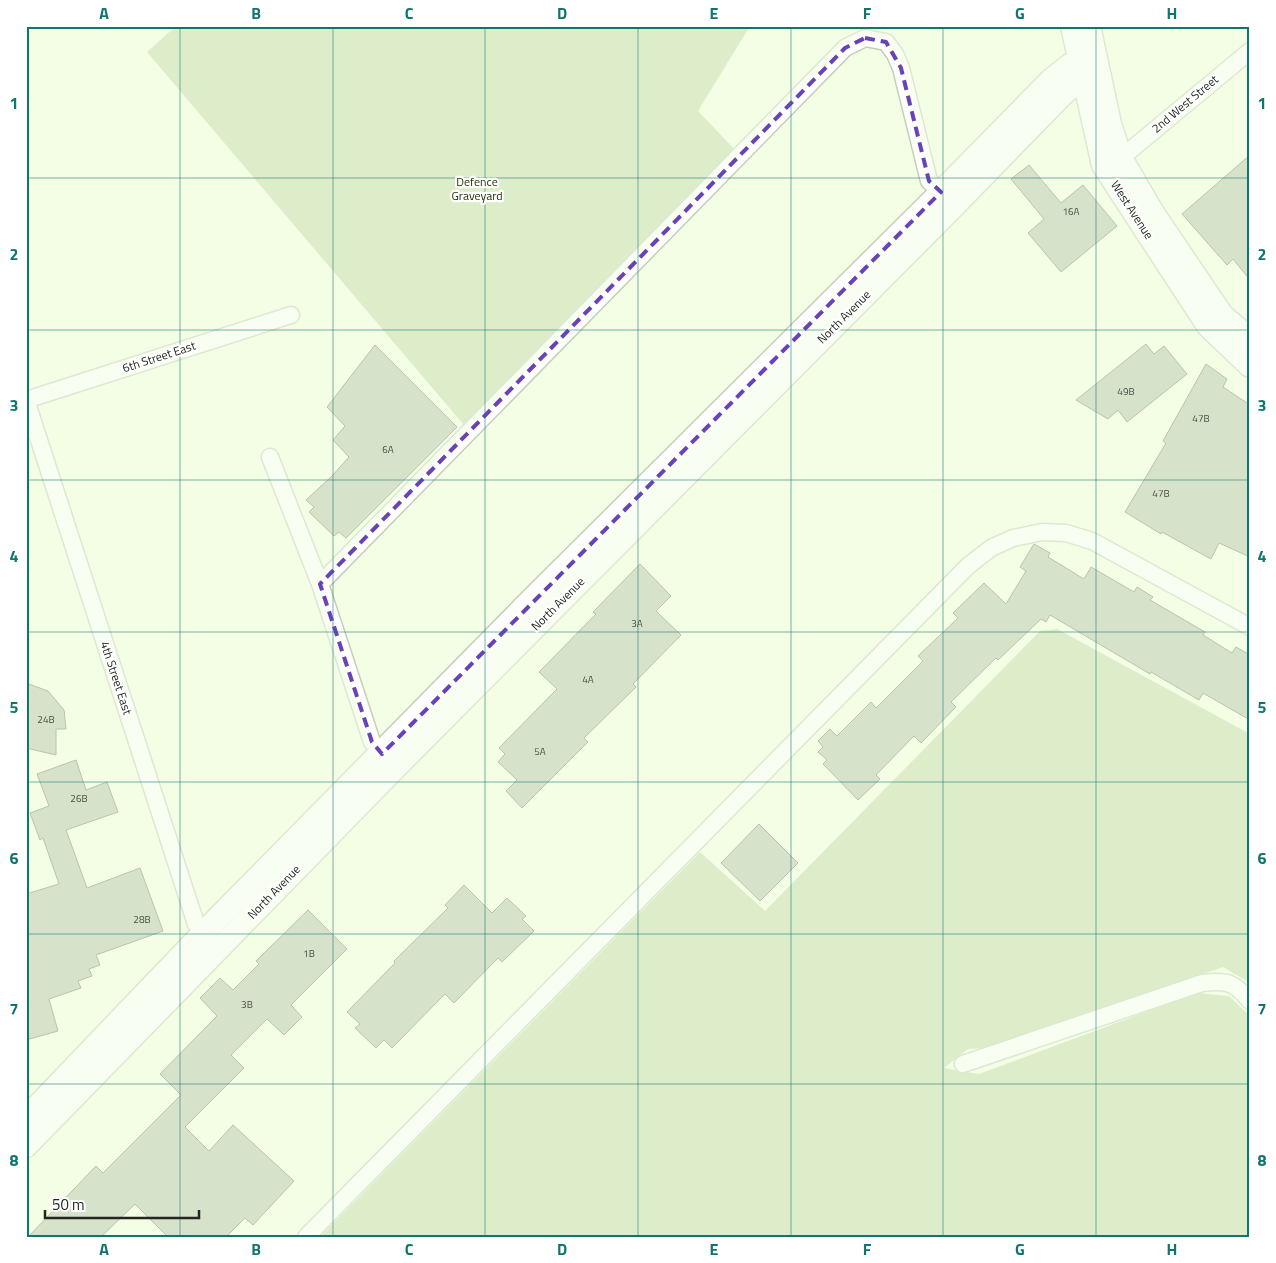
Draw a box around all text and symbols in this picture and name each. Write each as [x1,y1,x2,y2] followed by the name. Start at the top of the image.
[99,1,109,25] text: A
[251,1,261,25] text: B
[405,1,414,25] text: C
[557,1,567,25] text: D
[710,1,719,25] text: E
[863,1,872,25] text: F
[1015,1,1025,25] text: G
[1167,1,1177,25] text: H
[1147,69,1223,137] street label: 2nd West Street
[10,91,18,115] text: 1
[1258,91,1266,115] text: 1
[451,172,503,205] park label: Defence Graveyard
[1106,177,1158,243] street label: West Avenue
[1062,204,1080,219] house number: 16A
[10,242,18,266] text: 2
[1258,242,1266,266] text: 2
[812,285,875,348] street label: North Avenue
[120,336,199,377] street label: 6th Street East
[1117,384,1135,399] house number: 49B
[10,393,18,417] text: 3
[1258,393,1266,417] text: 3
[1192,411,1210,426] house number: 47B
[382,442,394,457] house number: 6A
[1152,486,1170,501] house number: 47B
[10,544,19,568] text: 4
[1258,544,1267,568] text: 4
[526,572,589,635] street label: North Avenue
[631,616,643,631] house number: 3A
[96,639,137,718] street label: 4th Street East
[582,672,594,687] house number: 4A
[10,695,19,719] text: 5
[1258,695,1267,719] text: 5
[37,712,55,727] house number: 24B
[534,744,546,759] house number: 5A
[70,791,88,806] house number: 26B
[10,846,19,870] text: 6
[1258,846,1267,870] text: 6
[243,860,305,923] street label: North Avenue
[133,912,151,927] house number: 28B
[303,946,315,961] house number: 1B
[10,997,18,1021] text: 7
[241,997,253,1012] house number: 3B
[1258,997,1266,1021] text: 7
[10,1148,19,1172] text: 8
[1258,1148,1267,1172] text: 8
[45,1188,199,1220] scale bar
[52,1193,85,1216] text: 50 m
[99,1237,109,1261] text: A
[251,1237,261,1261] text: B
[405,1237,414,1261] text: C
[557,1237,567,1261] text: D
[710,1237,719,1261] text: E
[863,1237,872,1261] text: F
[1015,1237,1025,1261] text: G
[1167,1237,1177,1261] text: H

